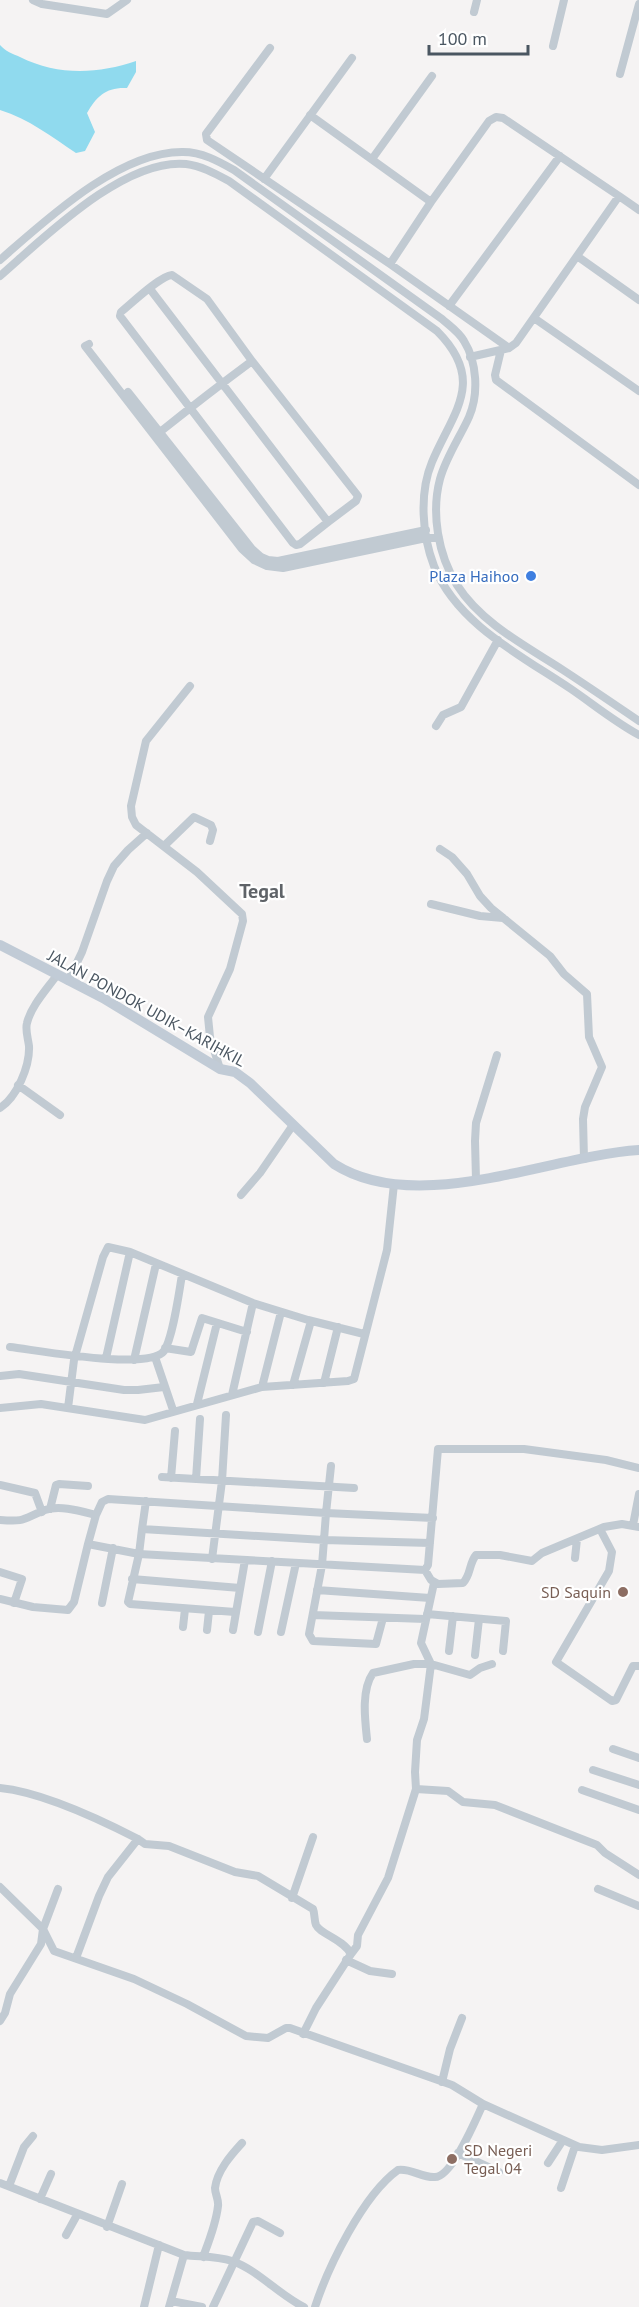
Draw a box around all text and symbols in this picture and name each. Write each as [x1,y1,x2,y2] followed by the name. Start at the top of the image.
[429,18,528,56] scale bar
[438,27,487,50] text: 100 m
[429,566,519,586] place label: Plaza Haihoo
[524,569,538,583] marker: Plaza Haihoo
[239,878,285,904] district label: Tegal
[44,945,249,1071] street label: JALAN PONDOK UDIK–KARIHKIL
[541,1582,611,1602] place label: SD Saquin
[616,1585,630,1599] marker: SD Saquin
[464,2140,532,2178] place label: SD Negeri Tegal 04
[445,2152,459,2166] marker: SD Negeri Tegal 04

